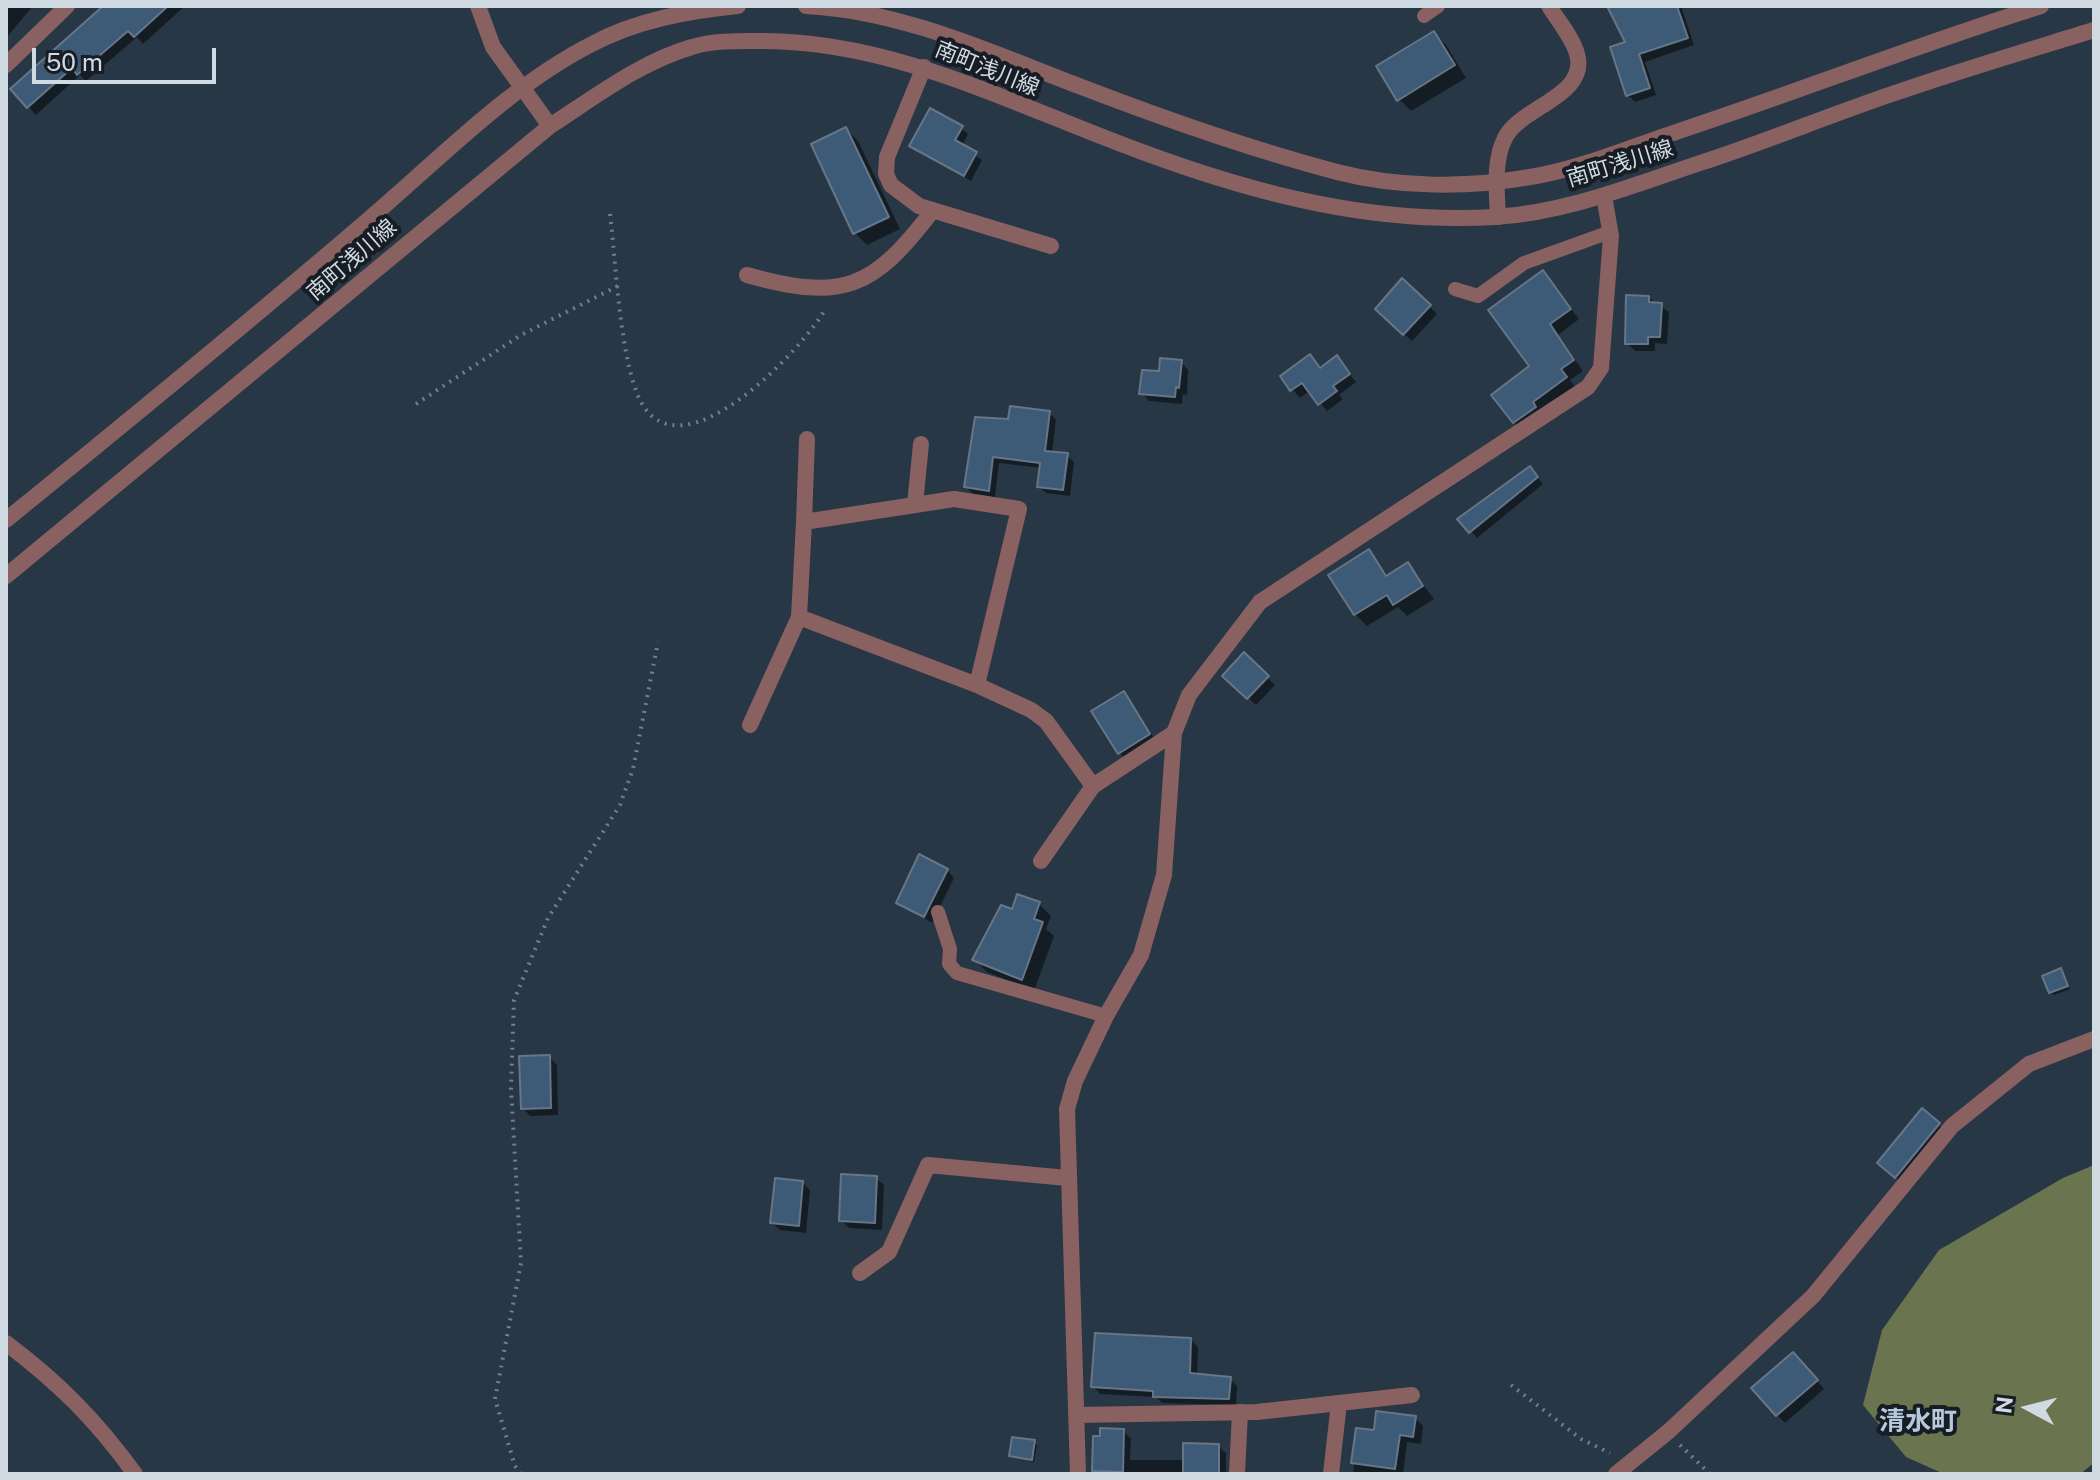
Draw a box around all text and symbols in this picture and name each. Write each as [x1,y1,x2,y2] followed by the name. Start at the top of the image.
[36,32,220,82] scale bar
[931,36,1043,102] street label: 南町浅川線
[46,48,103,76] text: 50 m
[1564,135,1676,193] street label: 南町浅川線
[302,214,402,306] street label: 南町浅川線
[1988,1368,2068,1448] north arrow
[1990,1395,2018,1415] text: N
[1879,1406,1957,1438] district label: 清水町

